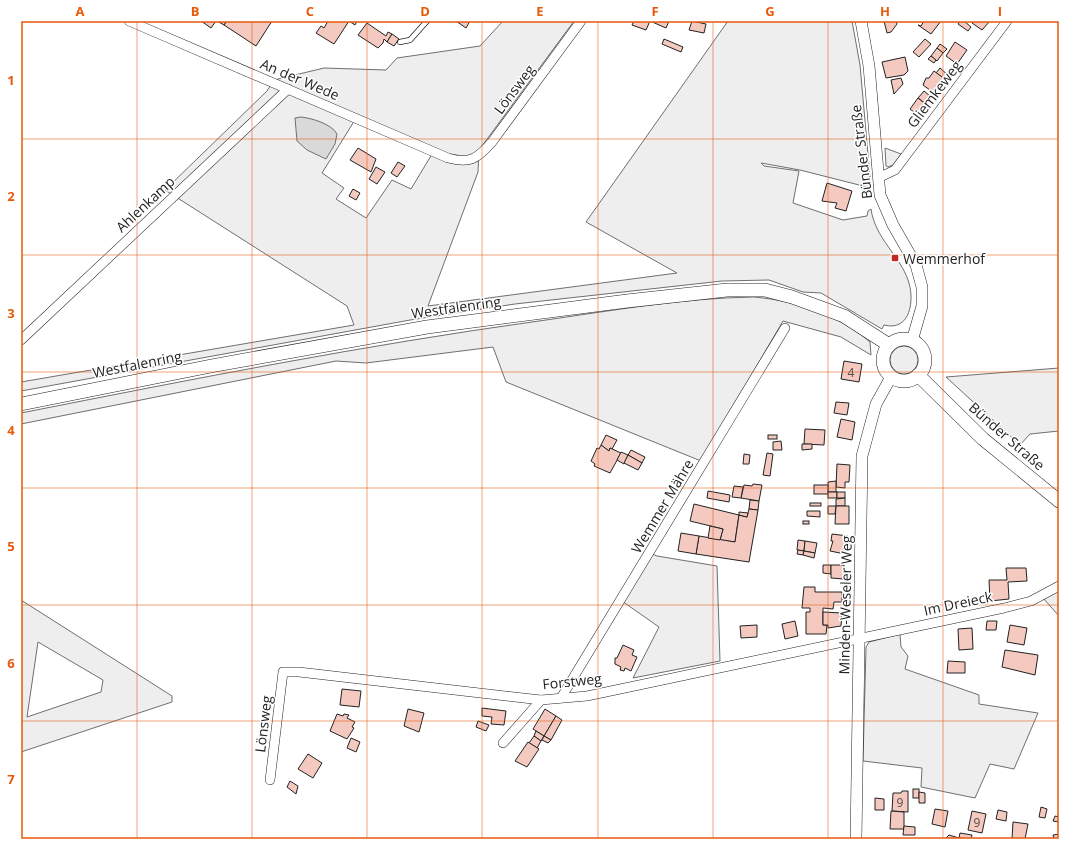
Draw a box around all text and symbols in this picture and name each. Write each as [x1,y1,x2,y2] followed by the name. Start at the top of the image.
[76,2,85,20] text: A
[191,2,200,20] text: B
[306,2,314,20] text: C
[420,2,430,20] text: D
[536,2,544,20] text: E
[651,2,659,20] text: F
[765,2,775,20] text: G
[880,2,890,20] text: H
[998,2,1002,20] text: I
[258,54,343,104] street label: An der Wede
[902,56,966,132] street label: Gliemkeweg
[489,60,539,118] street label: Lönsweg
[7,71,15,89] text: 1
[846,104,876,200] street label: Bünder Straße
[111,172,179,236] street label: Ahlenkamp
[7,187,15,205] text: 2
[903,249,986,268] place label: Wemmerhof
[890,253,900,263] marker: Wemmerhof
[410,291,502,323] street label: Westfalenring
[7,304,15,322] text: 3
[91,346,184,382] street label: Westfalenring
[848,364,855,381] house number: 4
[965,398,1049,474] street label: Bünder Straße
[7,421,15,439] text: 4
[626,455,698,557] street label: Wemmer Mähre
[834,535,856,675] street label: Minden-Weseler Weg
[7,537,15,555] text: 5
[922,586,995,620] street label: Im Dreieck
[7,654,15,672] text: 6
[541,668,603,694] street label: Forstweg
[250,694,276,754] street label: Lönsweg
[7,770,15,788] text: 7
[897,794,904,811] house number: 9
[974,814,981,831] house number: 9

